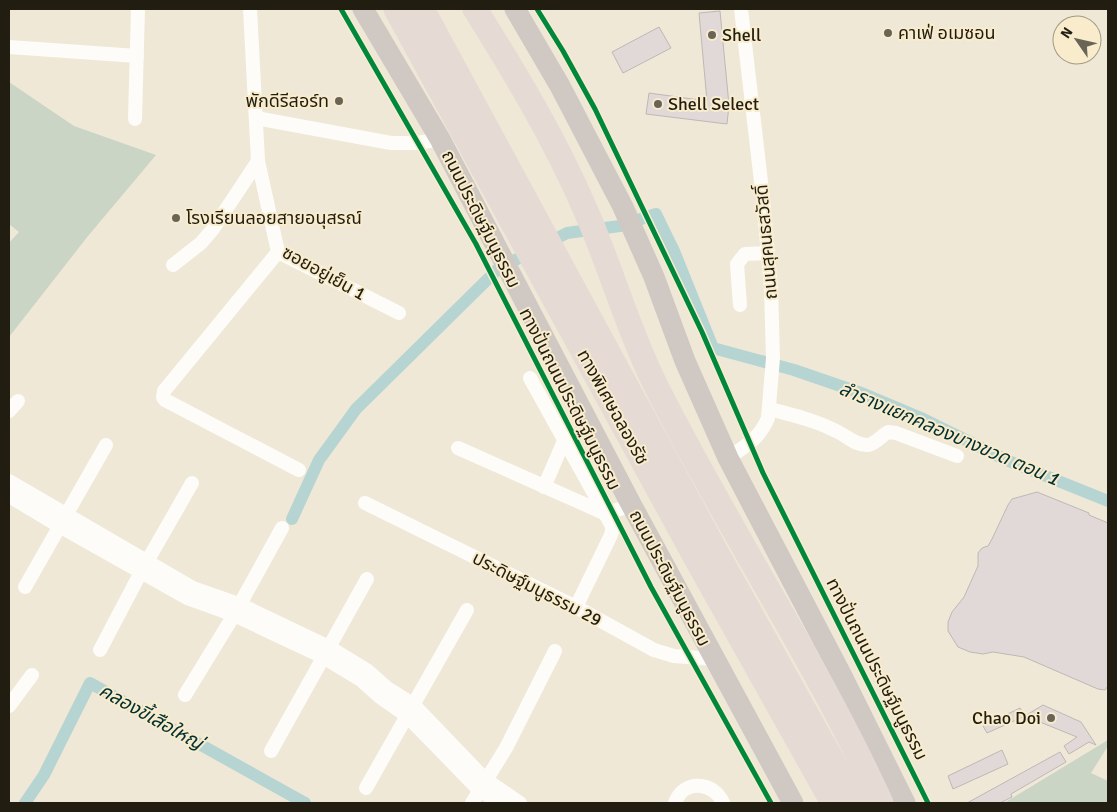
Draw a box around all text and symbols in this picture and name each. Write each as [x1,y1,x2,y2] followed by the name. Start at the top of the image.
[1052,15,1102,65] north arrow
[898,22,996,44] place label: คาเฟ่ อเมซอน
[722,24,761,46] place label: Shell
[1057,24,1076,42] text: N
[882,27,894,39] marker: คาเฟ่ อเมซอน
[706,29,718,41] marker: Shell
[245,90,329,112] place label: พักดีรีสอร์ท
[668,93,759,115] place label: Shell Select
[333,95,345,107] marker: พักดีรีสอร์ท
[652,98,664,110] marker: Shell Select
[436,146,525,292] street label: ถนนประดิษฐ์มนูธรรม
[750,183,782,301] street label: ถนนสุคนธสวัสดิ์
[186,207,362,229] place label: โรงเรียนลอยสายอนุสรณ์
[170,212,182,224] marker: โรงเรียนลอยสายอนุสรณ์
[278,241,370,306] street label: ซอยอยู่เย็น 1
[514,304,627,494] street label: ทางปั่นถนนประดิษฐ์มนูธรรม
[572,346,654,468] street label: ทางพิเศษฉลองรัช
[836,377,1062,491] water label: ลำรางแยกคลองบางขวด ตอน 1
[624,506,715,651] street label: ถนนประดิษฐ์มนูธรรม
[468,547,605,632] street label: ประดิษฐ์มนูธรรม 29
[821,574,934,764] street label: ทางปั่นถนนประดิษฐ์มนูธรรม
[95,677,211,757] water label: คลองขี้เสือใหญ่
[972,707,1041,729] place label: Chao Doi
[1045,712,1057,724] marker: Chao Doi

